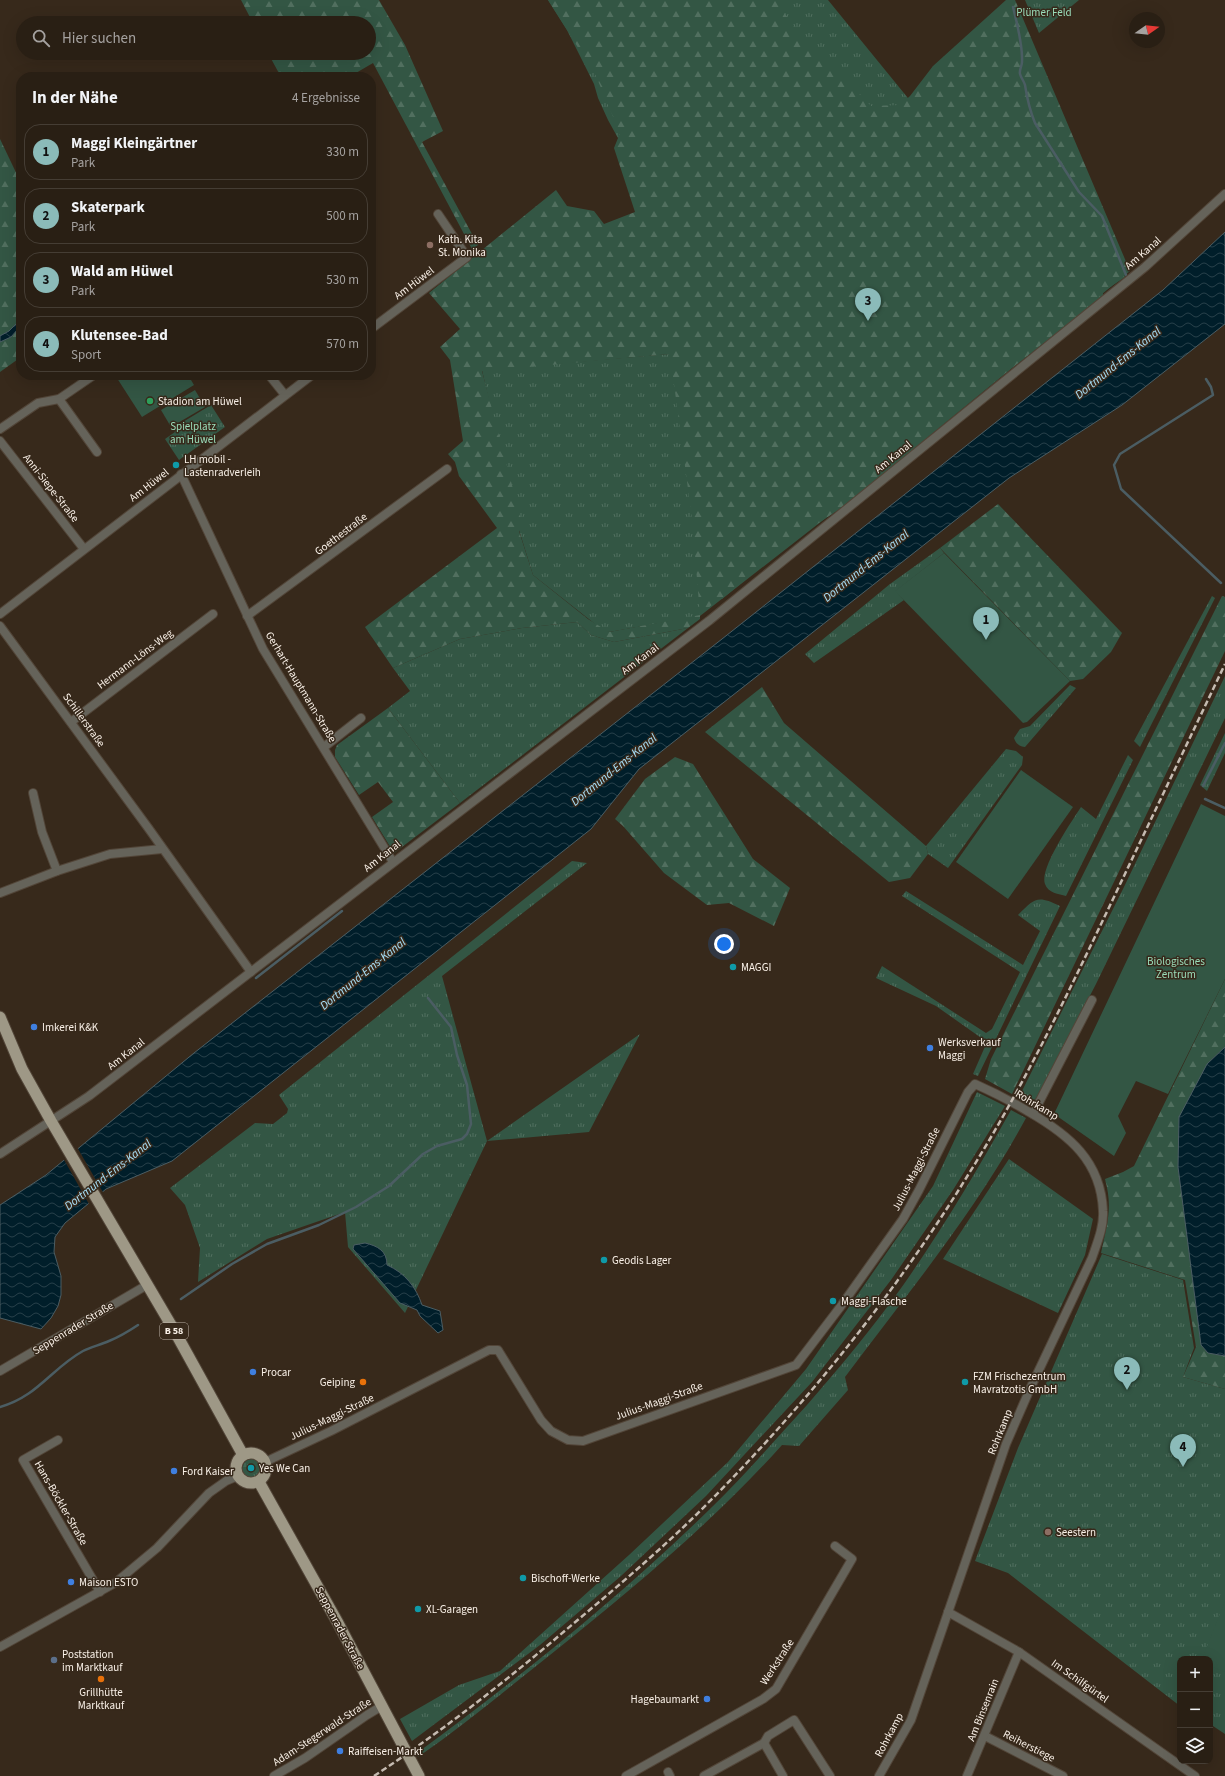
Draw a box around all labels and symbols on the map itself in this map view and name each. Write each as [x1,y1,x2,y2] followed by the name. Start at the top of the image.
[1016,5,1072,20] park label: Plümer Feld
[1129,12,1165,48] north arrow
[438,232,486,260] place label: Kath. Kita St. Monika
[1122,233,1165,273] street label: Am Kanal
[425,240,435,250] marker: Kath. Kita St. Monika
[391,263,437,303] street label: Am Hüwel
[855,288,881,321] pin: 3
[1071,323,1165,403] water label: Dortmund-Ems-Kanal
[158,394,242,409] place label: Stadion am Hüwel
[145,396,155,406] marker: Stadion am Hüwel
[170,419,216,447] park label: Spielplatz am Hüwel
[871,437,915,477] street label: Am Kanal
[20,451,83,526] street label: Anni-Siepe-Straße
[184,452,261,480] place label: LH mobil - Lastenradverleih
[171,460,181,470] marker: LH mobil - Lastenradverleih
[126,465,172,505] street label: Am Hüwel
[312,509,371,559] street label: Goethestraße
[819,526,913,606] water label: Dortmund-Ems-Kanal
[973,607,999,640] pin: 1
[94,625,176,692] street label: Hermann-Löns-Weg
[262,629,340,746] street label: Gerhart-Hauptmann-Straße
[618,640,662,678] street label: Am Kanal
[59,690,109,751] street label: Schillerstraße
[567,730,661,810] water label: Dortmund-Ems-Kanal
[360,837,404,875] street label: Am Kanal
[316,934,410,1014] water label: Dortmund-Ems-Kanal
[714,934,734,954] your location
[1147,954,1205,982] park label: Biologisches Zentrum
[741,960,771,975] place label: MAGGI
[728,962,738,972] marker: MAGGI
[42,1020,99,1035] place label: Imkerei K&K
[29,1022,39,1032] marker: Imkerei K&K
[104,1035,148,1073] street label: Am Kanal
[938,1035,1001,1063] place label: Werksverkauf Maggi
[925,1043,935,1053] marker: Werksverkauf Maggi
[1013,1086,1061,1124] street label: Rohrkamp
[889,1124,944,1213] street label: Julius-Maggi-Straße
[61,1136,155,1214] water label: Dortmund-Ems-Kanal
[612,1253,672,1268] place label: Geodis Lager
[599,1255,609,1265] marker: Geodis Lager
[841,1294,907,1309] place label: Maggi-Flasche
[828,1296,838,1306] marker: Maggi-Flasche
[30,1298,117,1358] street label: Seppenrader Straße
[160,1323,188,1339] road number: B 58
[1114,1357,1140,1390] pin: 2
[261,1365,291,1380] place label: Procar
[248,1367,258,1377] marker: Procar
[973,1369,1066,1397] place label: FZM Frischezentrum Mavratzotis GmbH
[320,1375,355,1390] place label: Geiping
[358,1377,368,1387] marker: Geiping
[960,1377,970,1387] marker: FZM Frischezentrum Mavratzotis GmbH
[613,1378,705,1424] street label: Julius-Maggi-Straße
[288,1390,377,1444] street label: Julius-Maggi-Straße
[984,1407,1016,1457] street label: Rohrkamp
[1170,1434,1196,1467] pin: 4
[31,1458,92,1548] street label: Hans-Böckler-Straße
[258,1461,310,1476] place label: Yes We Can
[246,1463,256,1473] marker: Yes We Can
[182,1464,234,1479] place label: Ford Kaiser
[169,1466,179,1476] marker: Ford Kaiser
[1056,1525,1096,1540] place label: Seestern
[1043,1527,1053,1537] marker: Seestern
[531,1571,600,1586] place label: Bischoff-Werke
[518,1573,528,1583] marker: Bischoff-Werke
[79,1575,138,1590] place label: Maison ESTO
[66,1577,76,1587] marker: Maison ESTO
[312,1584,368,1673] street label: Seppenrader Straße
[426,1602,478,1617] place label: XL-Garagen
[413,1604,423,1614] marker: XL-Garagen
[756,1636,798,1688] street label: Werkstraße
[62,1647,123,1675] place label: Poststation im Marktkauf
[49,1655,59,1665] marker: Poststation im Marktkauf
[1048,1656,1112,1706] street label: Im Schilfgürtel
[96,1674,106,1684] marker: Grillhütte Marktkauf
[964,1676,1002,1744] street label: Am Binsenrain
[78,1685,125,1713] place label: Grillhütte Marktkauf
[631,1692,699,1707] place label: Hagebaumarkt
[270,1694,375,1770] street label: Adam-Stegerwald-Straße
[702,1694,712,1704] marker: Hagebaumarkt
[871,1710,907,1760] street label: Rohrkamp
[1000,1726,1058,1766] street label: Reiherstiege
[348,1744,423,1759] place label: Raiffeisen-Markt
[335,1746,345,1756] marker: Raiffeisen-Markt

